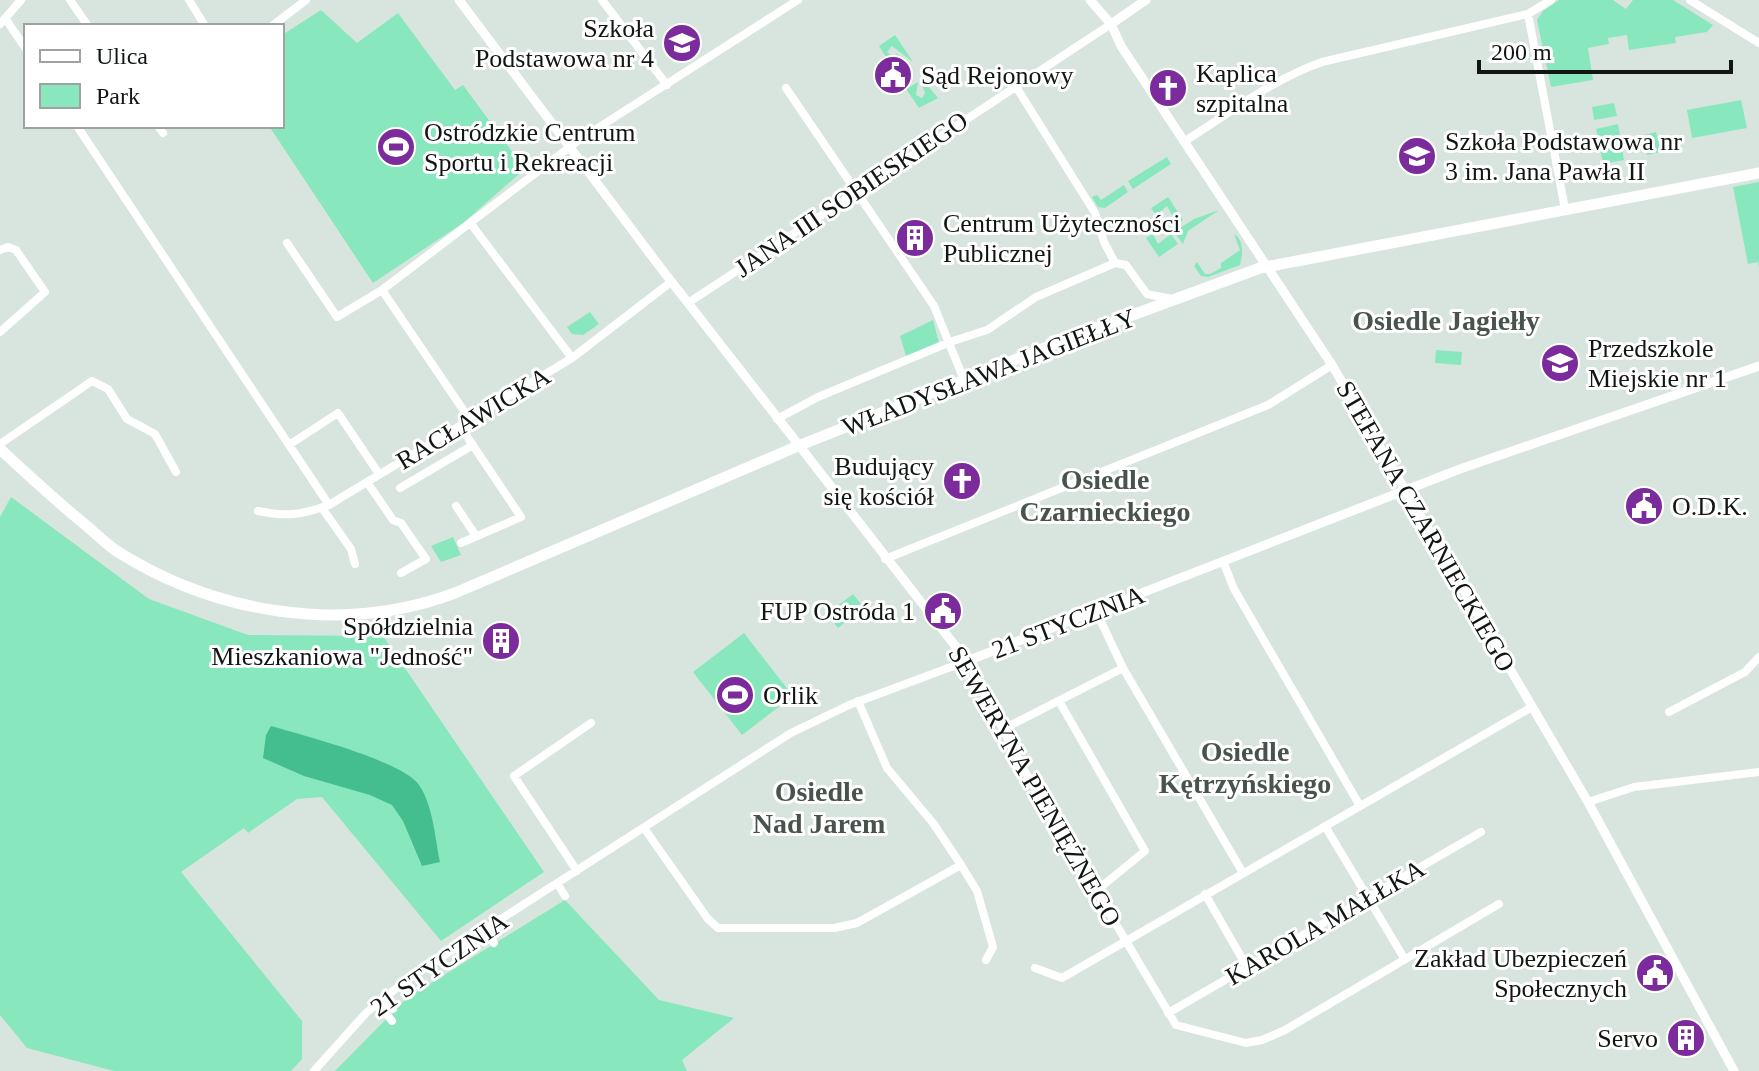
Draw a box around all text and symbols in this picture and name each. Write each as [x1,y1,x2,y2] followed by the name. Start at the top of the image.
[475,14,654,73] place label: Szkoła Podstawowa nr 4
[661,22,703,64] school or university icon: Szkoła Podstawowa nr 4
[24,24,284,128] legend
[1479,24,1731,74] scale bar
[1491,39,1552,65] text: 200 m
[96,43,148,69] text: Ulica
[872,54,914,96] public building icon: Sąd Rejonowy
[1196,59,1289,118] place label: Kaplica szpitalna
[921,61,1073,90] place label: Sąd Rejonowy
[1147,67,1189,109] church icon: Kaplica szpitalna
[96,83,140,109] text: Park
[729,106,973,283] street label: JANA III SOBIESKIEGO
[424,118,636,177] place label: Ostródzkie Centrum Sportu i Rekreacji
[375,126,417,168] sports icon: Ostródzkie Centrum Sportu i Rekreacji
[1445,127,1682,186] place label: Szkoła Podstawowa nr 3 im. Jana Pawła II
[1396,135,1438,177] school or university icon: Szkoła Podstawowa nr 3 im. Jana Pawła II
[943,209,1181,268] place label: Centrum Użyteczności Publicznej
[894,217,936,259] building icon: Centrum Użyteczności Publicznej
[838,303,1140,442] street label: WŁADYSŁAWA JAGIEŁŁY
[1352,305,1540,336] district label: Osiedle Jagiełły
[1588,334,1727,393] place label: Przedszkole Miejskie nr 1
[1539,342,1581,384] school or university icon: Przedszkole Miejskie nr 1
[391,361,556,476] street label: RACŁAWICKA
[1330,376,1521,677] street label: STEFANA CZARNIECKIEGO
[824,452,935,511] place label: Budujący się kościół
[941,460,983,502] church icon: Budujący się kościół
[1019,464,1191,527] district label: Osiedle Czarnieckiego
[1623,485,1665,527] public building icon: O.D.K.
[1672,492,1748,521] place label: O.D.K.
[988,580,1149,665] street label: 21 STYCZNIA
[922,590,964,632] public building icon: FUP Ostróda 1
[760,597,915,626] place label: FUP Ostróda 1
[211,612,473,671] place label: Spółdzielnia Mieszkaniowa "Jedność"
[480,620,522,662] building icon: Spółdzielnia Mieszkaniowa "Jedność"
[942,641,1127,931] street label: SEWERYNA PIENIĘŻNEGO
[714,674,756,716] sports icon: Orlik
[763,681,818,710] place label: Orlik
[1159,736,1331,799] district label: Osiedle Kętrzyńskiego
[753,776,885,839] district label: Osiedle Nad Jarem
[1221,854,1430,991] street label: KAROLA MAŁŁKA
[365,906,514,1022] street label: 21 STYCZNIA
[1414,944,1627,1003] place label: Zakład Ubezpieczeń Społecznych
[1634,952,1676,994] public building icon: Zakład Ubezpieczeń Społecznych
[1665,1017,1707,1059] building icon: Servo
[1597,1024,1658,1053] place label: Servo

